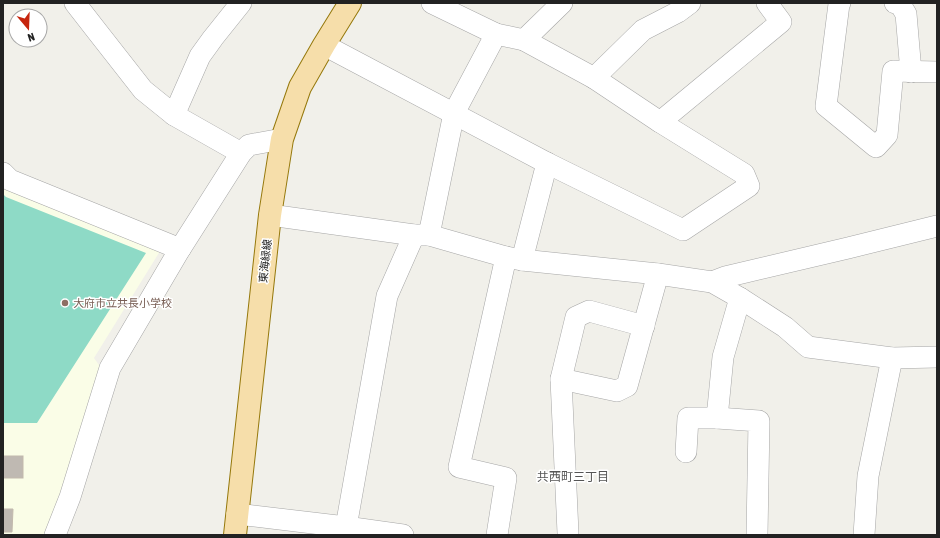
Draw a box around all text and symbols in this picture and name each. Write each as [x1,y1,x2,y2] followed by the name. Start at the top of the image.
[8,8,48,48] north arrow
[26,31,36,44] text: N
[257,238,273,284] street label: 東海緑線
[73,297,172,309] place label: 大府市立共長小学校
[60,298,70,308] marker: 大府市立共長小学校
[537,470,609,484] district label: 共西町三丁目

